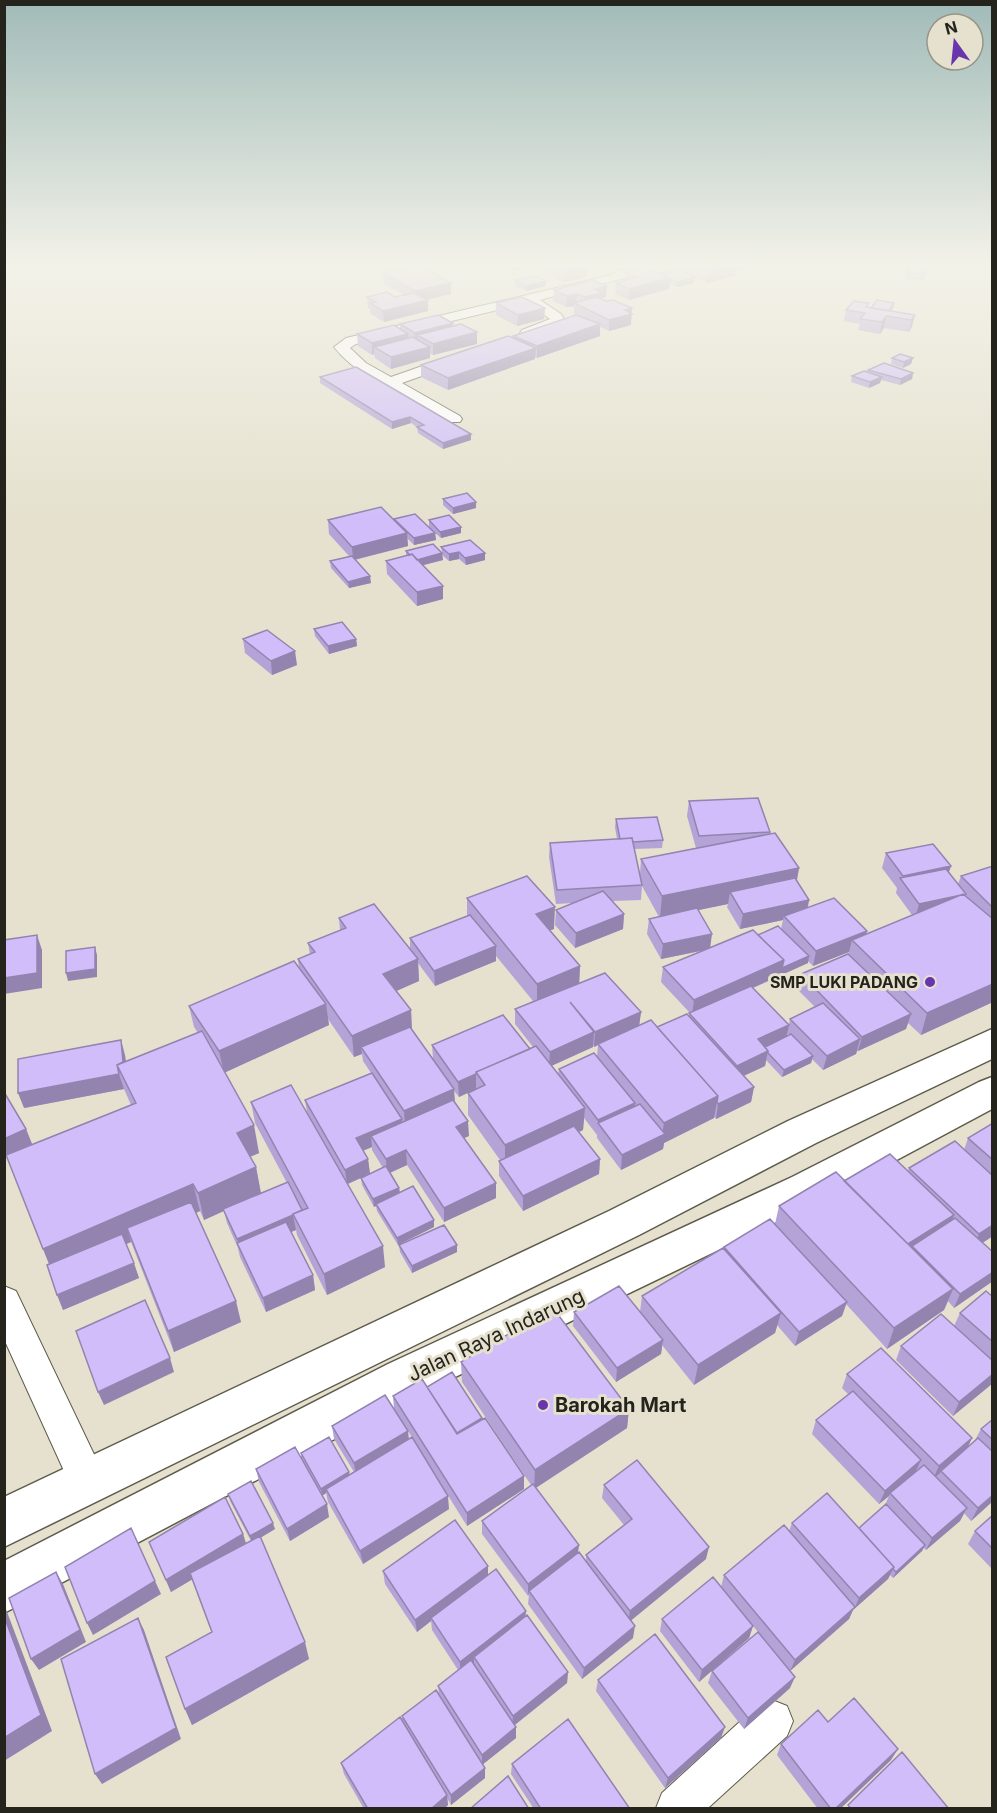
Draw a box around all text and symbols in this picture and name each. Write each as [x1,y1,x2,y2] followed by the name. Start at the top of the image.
[925,12,985,72] north arrow
[943,16,960,39] text: N
[770,972,918,992] place label: SMP LUKI PADANG
[923,975,937,989] marker: SMP LUKI PADANG
[404,1284,588,1386] street label: Jalan Raya Indarung
[555,1393,686,1417] place label: Barokah Mart
[536,1398,550,1412] marker: Barokah Mart

